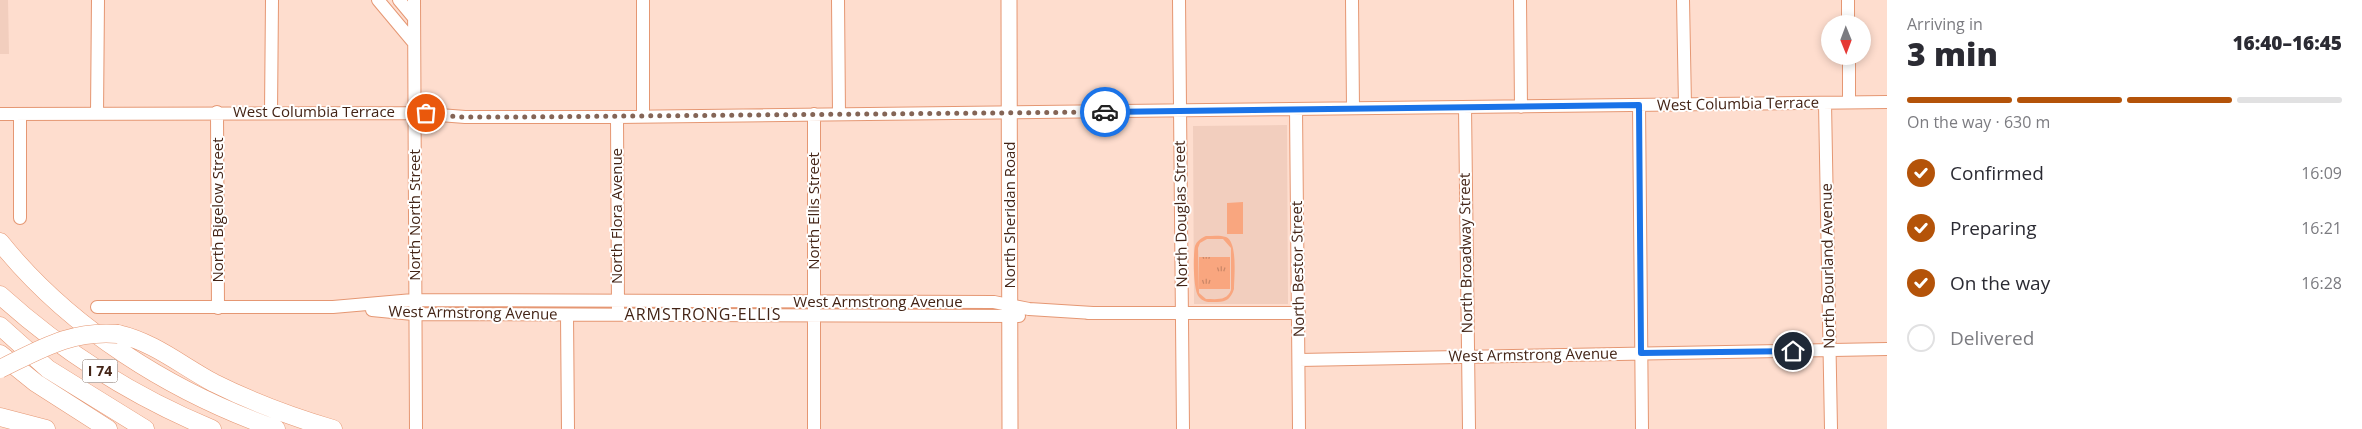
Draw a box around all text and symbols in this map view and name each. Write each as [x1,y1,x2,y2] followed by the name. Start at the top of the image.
[1907,13,1983,35] text: Arriving in
[1821,15,1871,65] north arrow
[1821,15,1871,65] map controls
[2232,30,2342,56] text: 16:40–16:45
[1907,32,1998,75] text: 3 min
[1080,87,1130,137] courier
[405,92,447,134] pin
[1657,92,1819,114] street label: West Columbia Terrace
[1091,98,1119,126] icon: car
[412,99,440,127] icon: bag
[233,101,395,121] street label: West Columbia Terrace
[1907,111,2050,133] text: On the way · 630 m
[207,137,227,283] street label: North Bigelow Street
[1169,140,1191,288] street label: North Douglas Street
[999,141,1019,289] street label: North Sheridan Road
[606,148,626,284] street label: North Flora Avenue
[404,149,424,281] street label: North North Street
[803,152,823,270] street label: North Ellis Street
[1907,159,1935,187] icon: check
[1950,160,2044,186] text: Confirmed
[2301,162,2342,184] text: 16:09
[1454,173,1476,333] street label: North Broadway Street
[1816,183,1838,349] street label: North Bourland Avenue
[1286,201,1308,337] street label: North Bestor Street
[1907,214,1935,242] icon: check
[1950,215,2037,241] text: Preparing
[2301,217,2342,239] text: 16:21
[1907,269,1935,297] icon: check
[1950,270,2050,296] text: On the way
[2301,272,2342,294] text: 16:28
[793,291,963,311] street label: West Armstrong Avenue
[388,301,558,323] street label: West Armstrong Avenue
[625,303,781,325] district label: ARMSTRONG-ELLIS
[1950,325,2034,351] text: Delivered
[1772,330,1814,372] pin
[1779,337,1807,365] icon: home
[1448,343,1618,365] street label: West Armstrong Avenue
[82,360,118,382] road number: I 74

